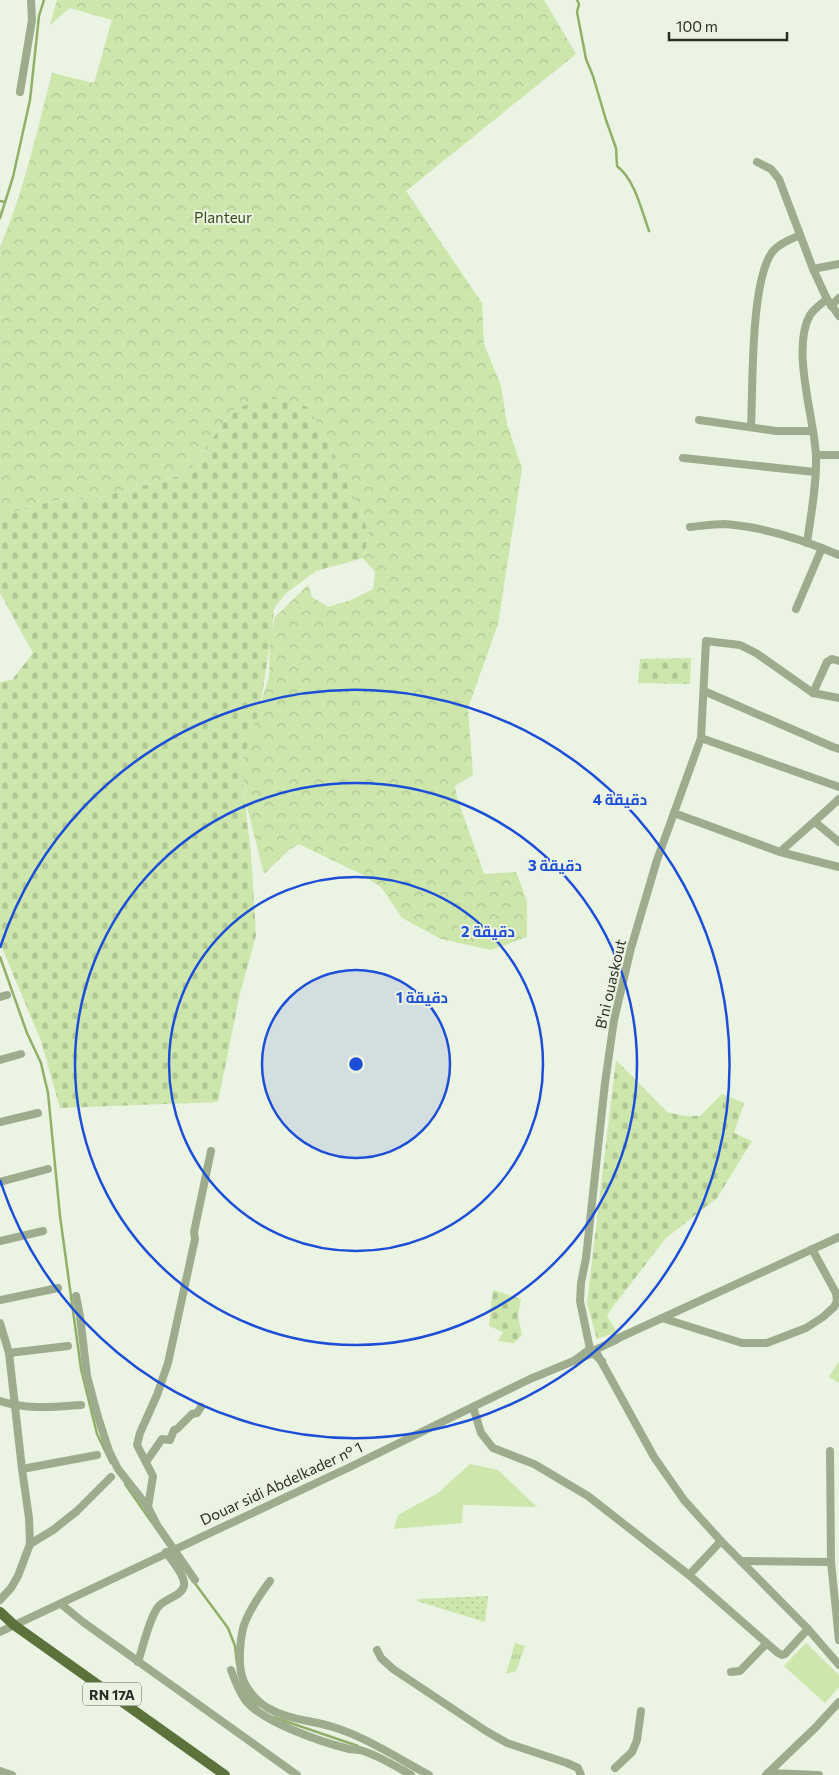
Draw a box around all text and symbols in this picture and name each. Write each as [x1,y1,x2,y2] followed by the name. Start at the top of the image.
[669,10,786,42] scale bar
[676,17,718,35] text: 100 m
[194,208,252,226] park label: Planteur
[593,790,647,808] text: 4 دقيقة
[528,856,582,874] text: 3 دقيقة
[461,922,515,940] text: 2 دقيقة
[591,937,629,1031] street label: B'ni ouaskout
[396,988,448,1006] text: 1 دقيقة
[347,1055,365,1073] centre of rings
[197,1437,365,1529] street label: Douar sidi Abdelkader n° 1
[83,1682,141,1706] road number: RN 17A

